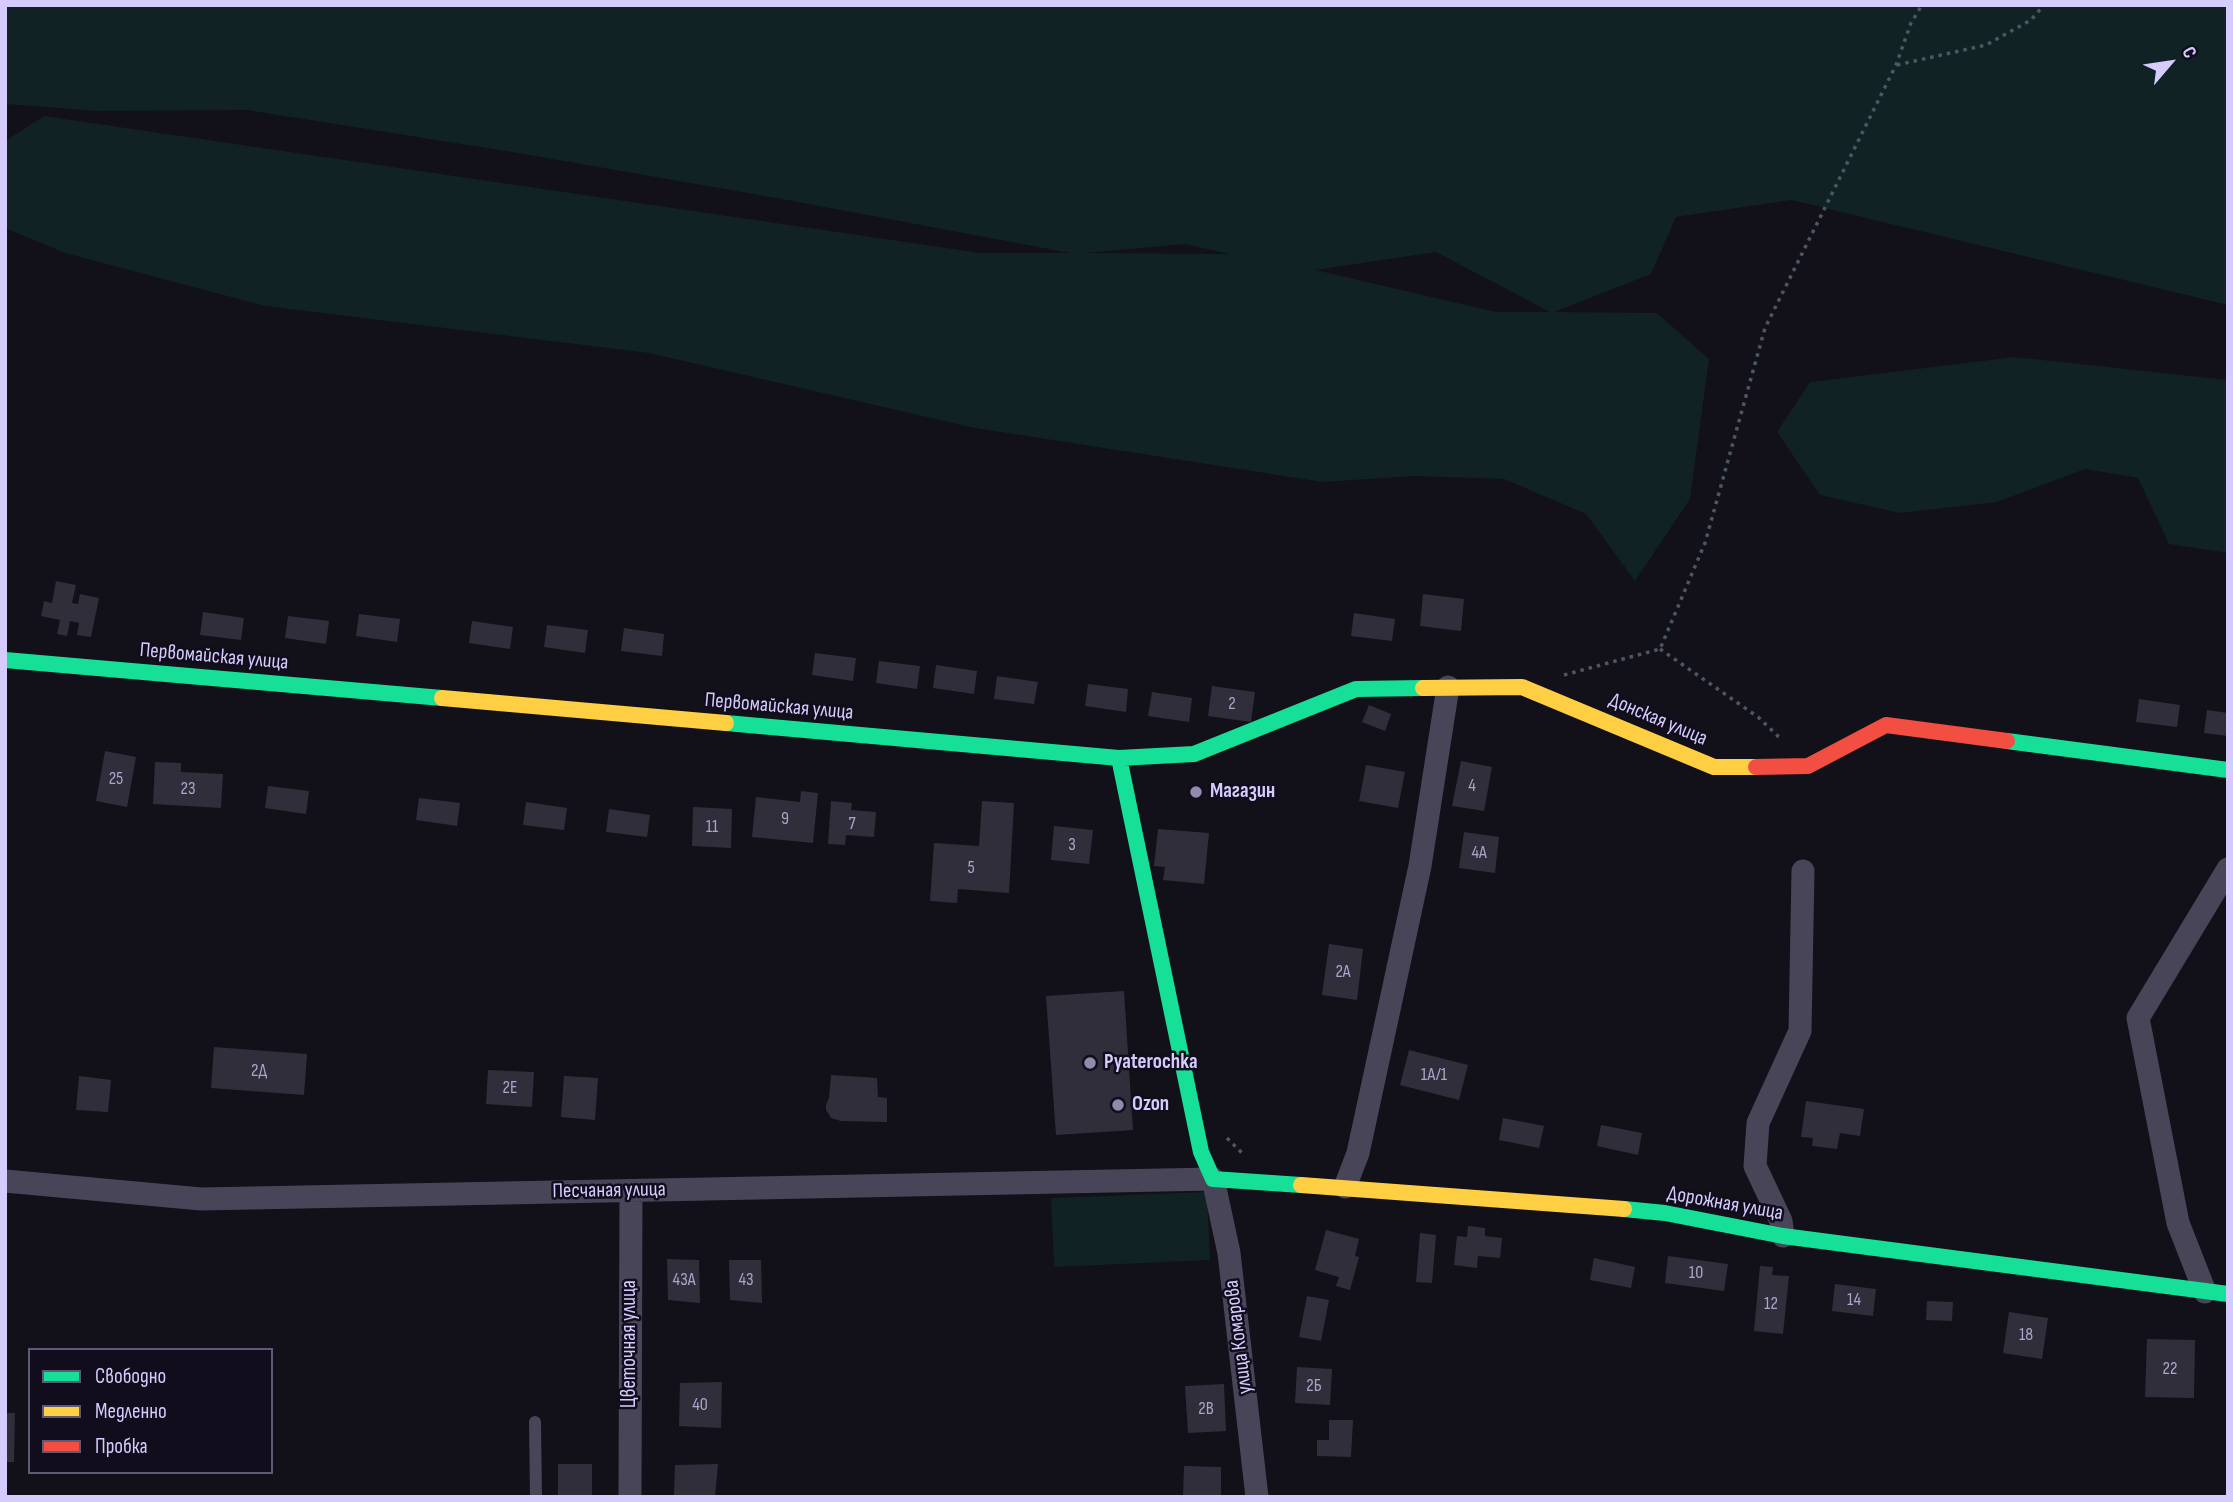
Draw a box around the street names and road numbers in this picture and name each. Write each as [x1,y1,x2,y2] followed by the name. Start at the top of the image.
[139,638,289,676] street label: Первомайская улица
[704,688,854,726] street label: Первомайская улица
[1605,688,1711,752] street label: Донская улица
[552,1177,666,1205] street label: Песчаная улица
[1665,1181,1785,1227] street label: Дорожная улица
[1219,1278,1259,1396] street label: улица Комарова
[617,1280,643,1408] street label: Цветочная улица

